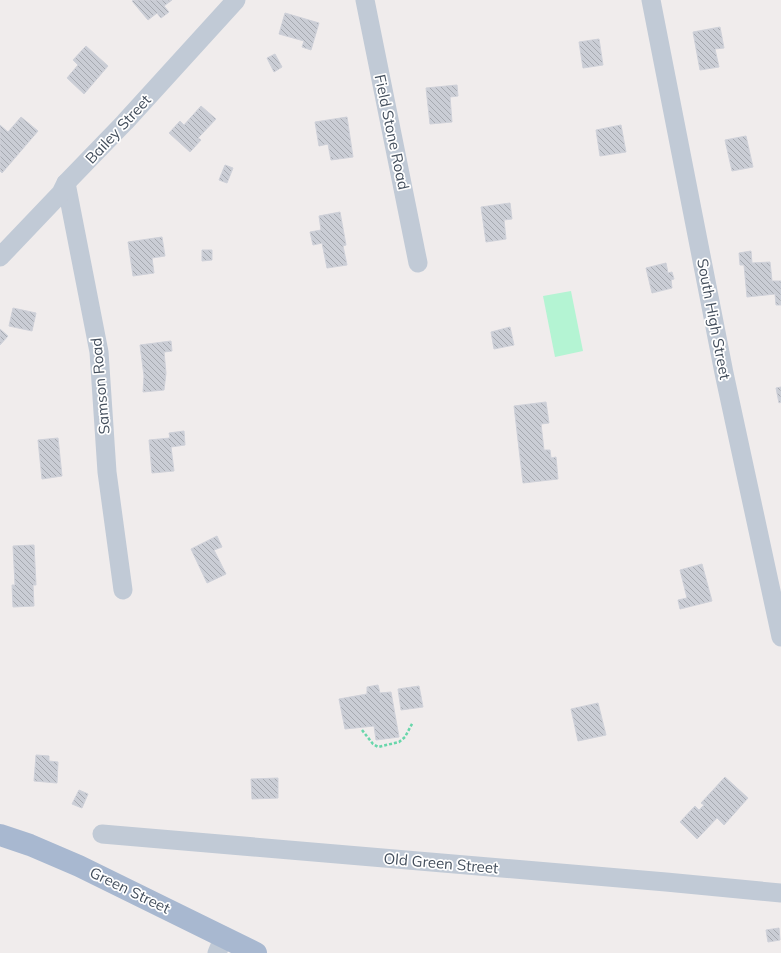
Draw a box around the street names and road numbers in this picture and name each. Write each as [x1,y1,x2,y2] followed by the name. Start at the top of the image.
[371,73,413,191] street label: Field Stone Road
[81,90,155,168] street label: Bailey Street
[693,257,735,381] street label: South High Street
[86,337,114,435] street label: Samson Road
[383,849,499,877] street label: Old Green Street
[87,862,173,918] street label: Green Street

